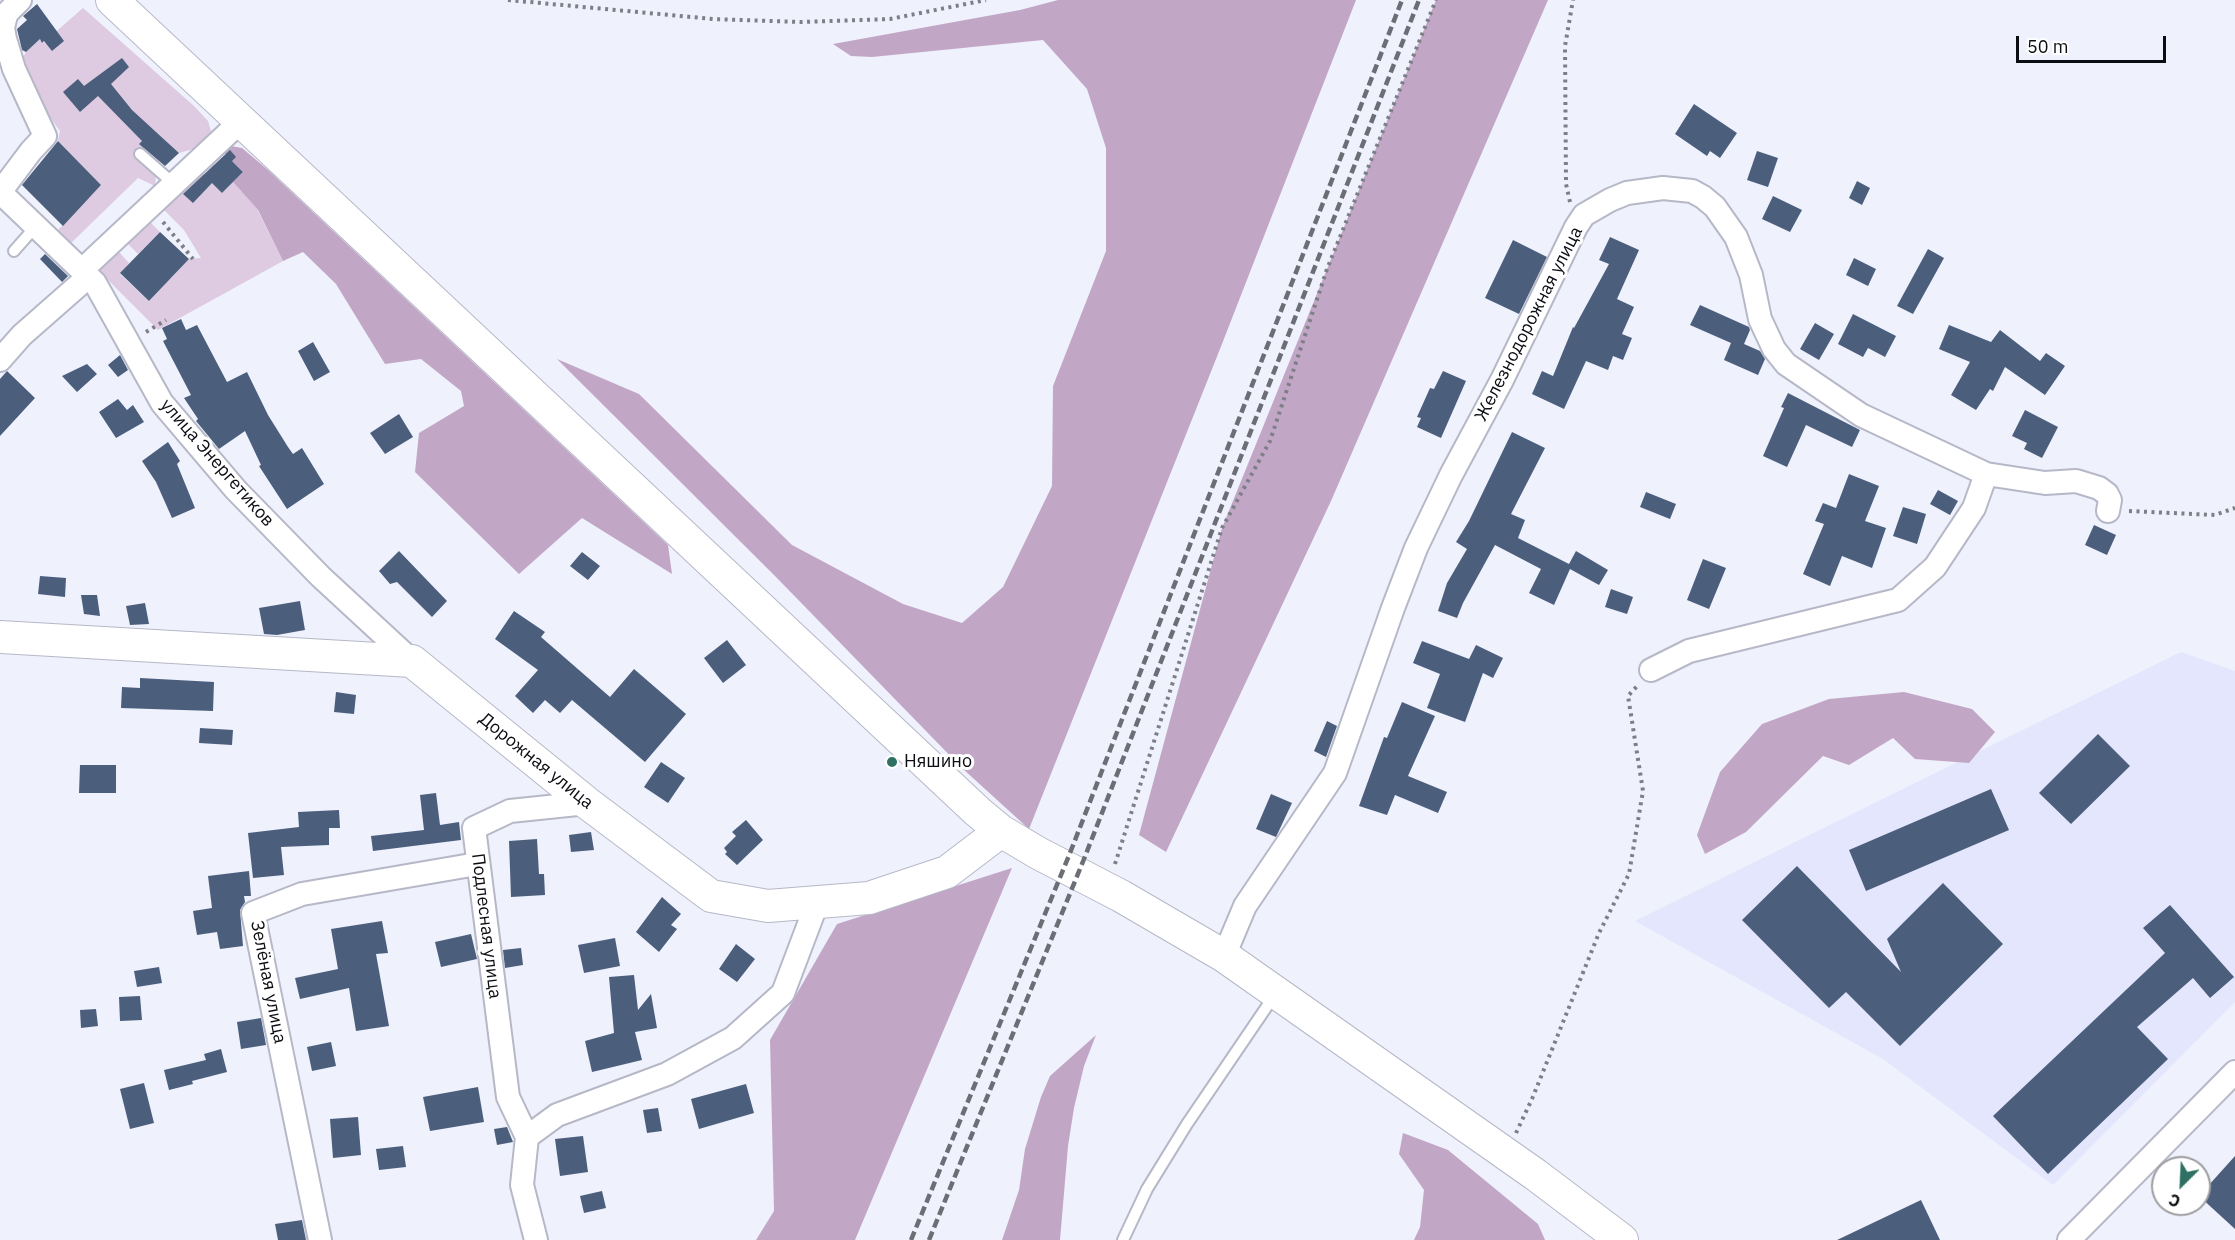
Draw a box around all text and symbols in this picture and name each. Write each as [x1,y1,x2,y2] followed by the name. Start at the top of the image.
[2019,24,2169,62] scale bar
[2027,35,2069,58] text: 50 m
[1470,223,1588,425] street label: Железнодорожная улица
[156,395,278,531] street label: улица Энергетиков
[474,708,598,814] street label: Дорожная улица
[904,751,972,773] place label: Няшино
[885,755,899,769] marker: Няшино
[466,852,506,1000] street label: Подлесная улица
[246,919,290,1045] street label: Зелёная улица
[2151,1156,2211,1216] north arrow
[2166,1189,2183,1212] text: С

